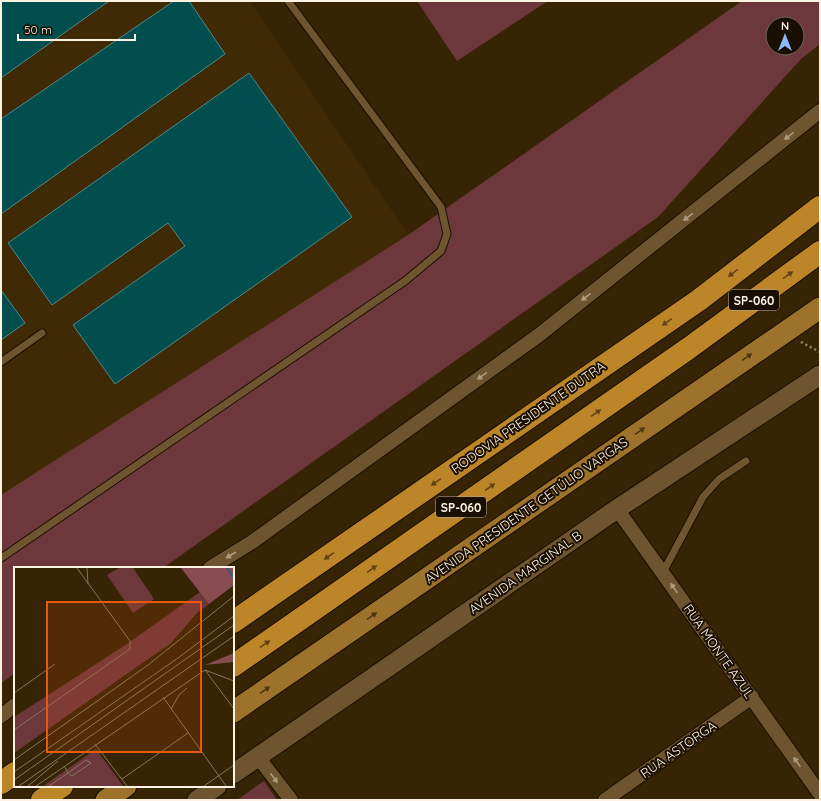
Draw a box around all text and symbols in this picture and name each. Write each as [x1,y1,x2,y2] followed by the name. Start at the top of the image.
[18,16,135,42] scale bar
[765,16,805,56] north arrow
[781,19,789,33] text: N
[24,22,52,37] text: 50 m
[784,131,795,140] one-way arrow
[682,212,693,221] one-way arrow
[728,269,739,278] one-way arrow
[782,271,793,280] one-way arrow
[729,290,779,310] road number: SP-060
[580,293,591,302] one-way arrow
[662,318,672,326] one-way arrow
[742,353,753,361] one-way arrow
[448,357,609,476] street label: RODOVIA PRESIDENTE DUTRA
[477,371,487,379] one-way arrow
[591,409,602,417] one-way arrow
[635,427,646,435] one-way arrow
[422,434,630,586] street label: AVENIDA PRESIDENTE GETÚLIO VARGAS
[430,478,441,486] one-way arrow
[485,483,495,491] one-way arrow
[436,497,486,517] road number: SP-060
[466,527,584,617] street label: AVENIDA MARGINAL B
[226,551,236,559] one-way arrow
[323,552,334,560] one-way arrow
[366,565,377,573] one-way arrow
[14,567,234,787] inset map
[670,582,678,593] one-way arrow
[680,601,758,701] street label: RUA MONTE AZUL
[367,612,377,620] one-way arrow
[260,640,270,648] one-way arrow
[260,686,270,694] one-way arrow
[637,717,720,781] street label: RUA ASTORGA
[794,757,802,767] one-way arrow
[270,773,279,784] one-way arrow

